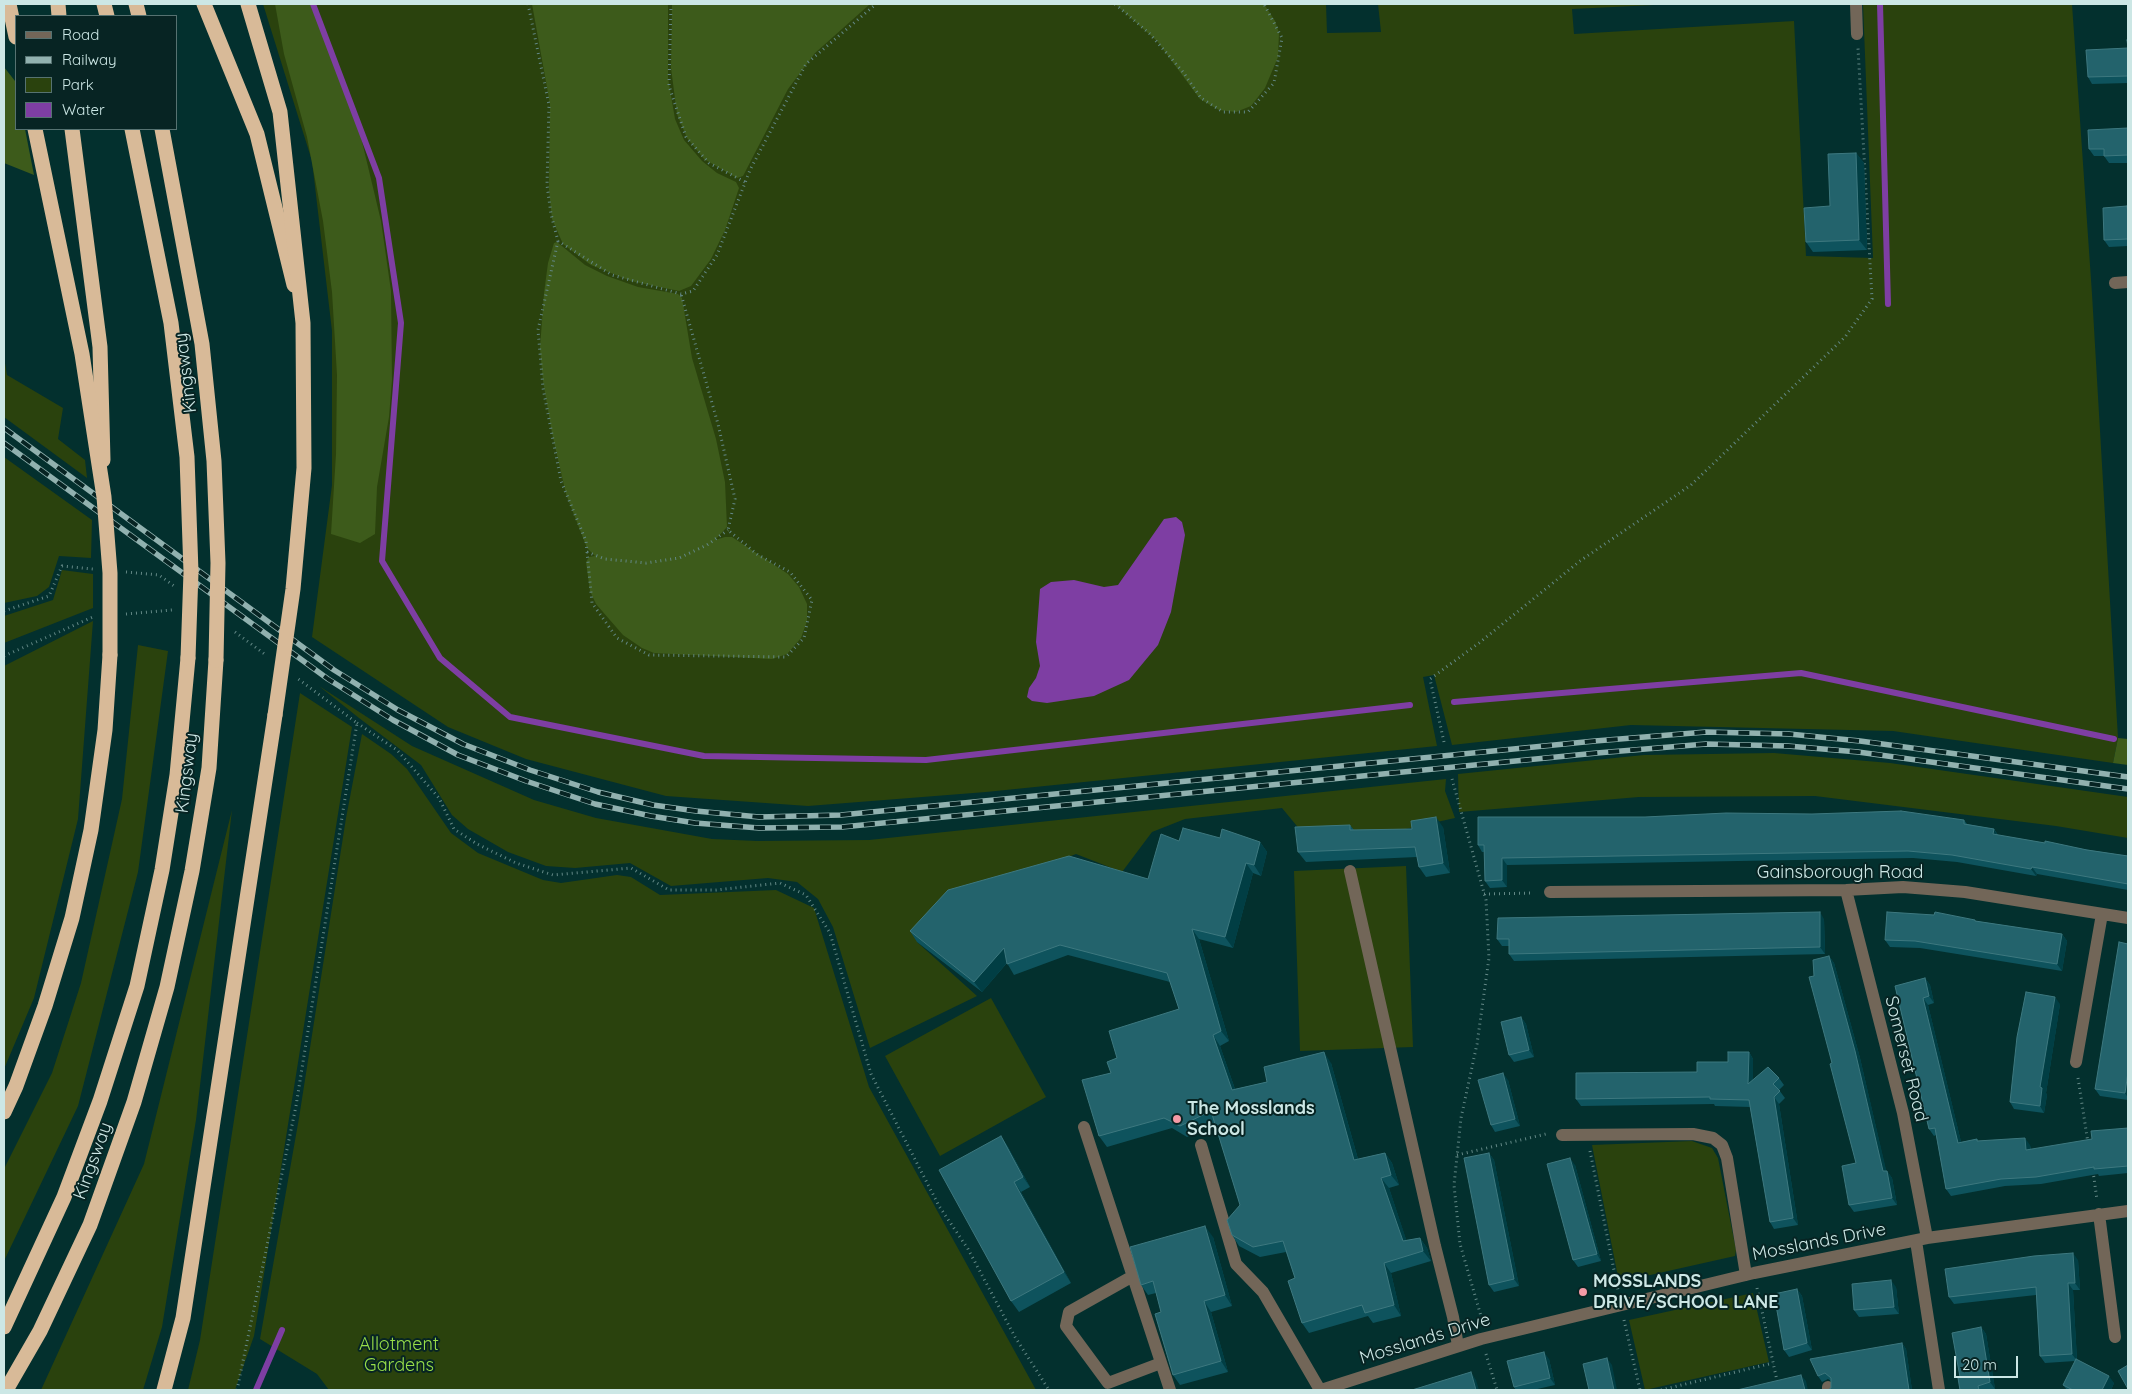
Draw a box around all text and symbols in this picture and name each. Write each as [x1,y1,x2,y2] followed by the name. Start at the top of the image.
[15,15,178,130] legend
[62,25,99,44] text: Road
[62,50,117,69] text: Railway
[62,75,94,94] text: Park
[62,100,105,119] text: Water
[170,332,202,414] street label: Kingsway
[171,732,203,814] street label: Kingsway
[1757,862,1923,884] street label: Gainsborough Road
[1880,994,1932,1124] street label: Somerset Road
[1187,1098,1315,1140] place label: The Mosslands School
[1171,1113,1183,1125] marker: The Mosslands School
[69,1119,117,1203] street label: Kingsway
[1750,1218,1888,1266] street label: Mosslands Drive
[1593,1271,1779,1314] place label: MOSSLANDS DRIVE/SCHOOL LANE
[1577,1286,1589,1298] marker: MOSSLANDS DRIVE/SCHOOL LANE
[1357,1309,1493,1369] street label: Mosslands Drive
[359,1334,439,1376] park label: Allotment Gardens
[1957,1346,2021,1378] scale bar
[1962,1355,1997,1374] text: 20 m

